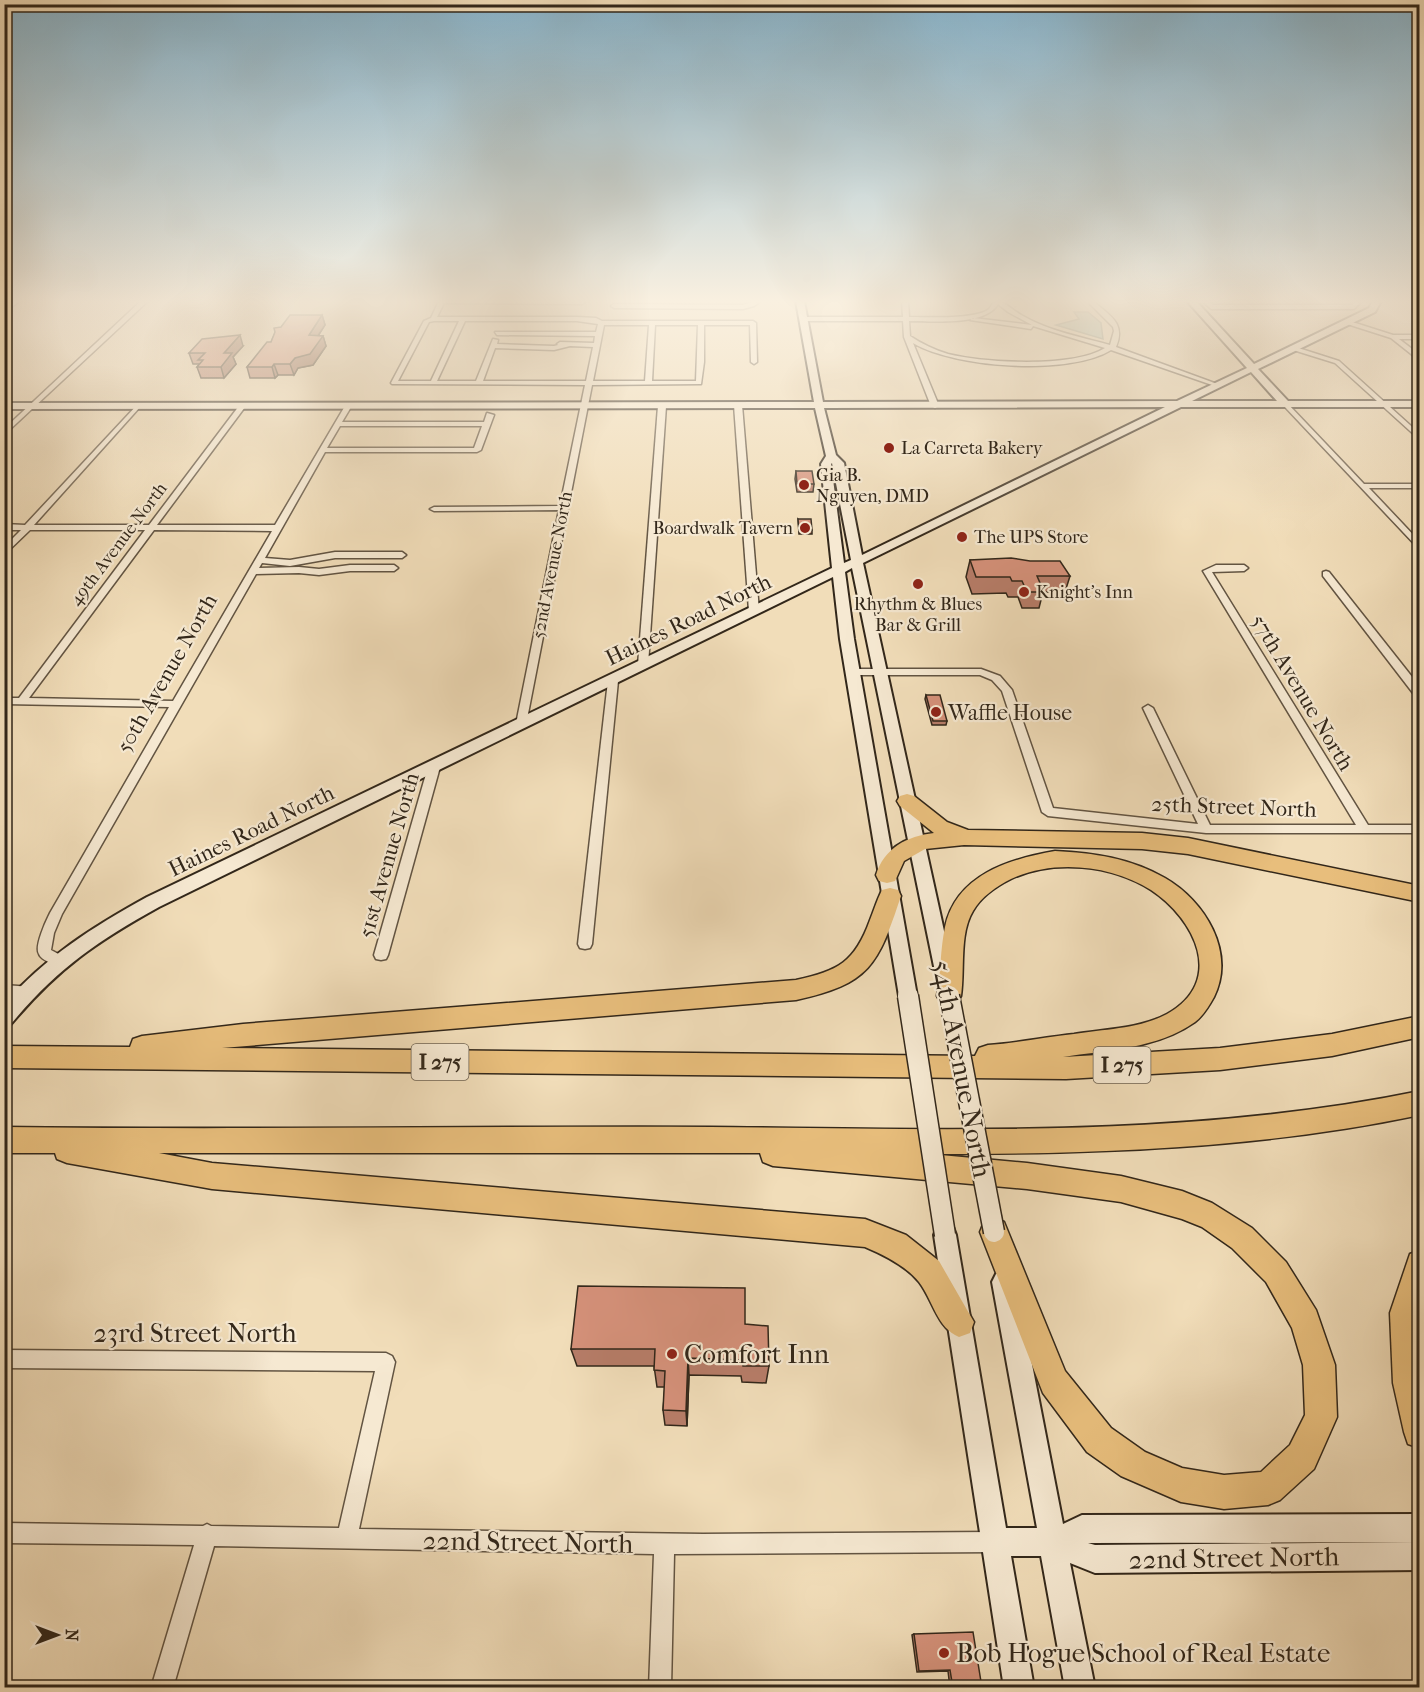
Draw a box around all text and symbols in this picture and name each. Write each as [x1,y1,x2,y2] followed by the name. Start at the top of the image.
[901,438,1044,459] place label: La Carreta Bakery
[882,441,896,455] marker: La Carreta Bakery
[816,465,929,507] place label: Gia B. Nguyen, DMD
[65,478,172,610] street label: 49th Avenue North
[797,478,811,492] marker: Gia B. Nguyen, DMD
[528,490,577,641] street label: 52nd Avenue North
[653,518,794,539] place label: Boardwalk Tavern
[798,521,812,535] marker: Boardwalk Tavern
[974,527,1089,548] place label: The UPS Store
[955,530,969,544] marker: The UPS Store
[601,568,776,671] street label: Haines Road North
[911,577,925,591] marker: Rhythm & Blues Bar & Grill
[1036,582,1133,603] place label: Knight's Inn
[1017,585,1031,599] marker: Knight's Inn
[111,589,223,758] street label: 50th Avenue North
[854,594,983,636] place label: Rhythm & Blues Bar & Grill
[1245,610,1359,776] street label: 57th Avenue North
[947,700,1072,726] place label: Waffle House
[929,705,943,719] marker: Waffle House
[353,769,425,941] street label: 51st Avenue North
[164,779,339,882] street label: Haines Road North
[1151,791,1318,823] street label: 25th Street North
[925,957,999,1181] street label: 54th Avenue North
[412,1044,468,1080] road number: I 275
[1094,1047,1150,1083] road number: I 275
[93,1317,297,1349] street label: 23rd Street North
[684,1338,829,1370] place label: Comfort Inn
[665,1347,679,1361] marker: Comfort Inn
[422,1524,634,1560] street label: 22nd Street North
[1128,1540,1340,1576] street label: 22nd Street North
[27,1605,87,1665] north arrow
[62,1629,81,1642] text: N
[956,1637,1330,1669] place label: Bob Hogue School of Real Estate
[937,1646,951,1660] marker: Bob Hogue School of Real Estate

